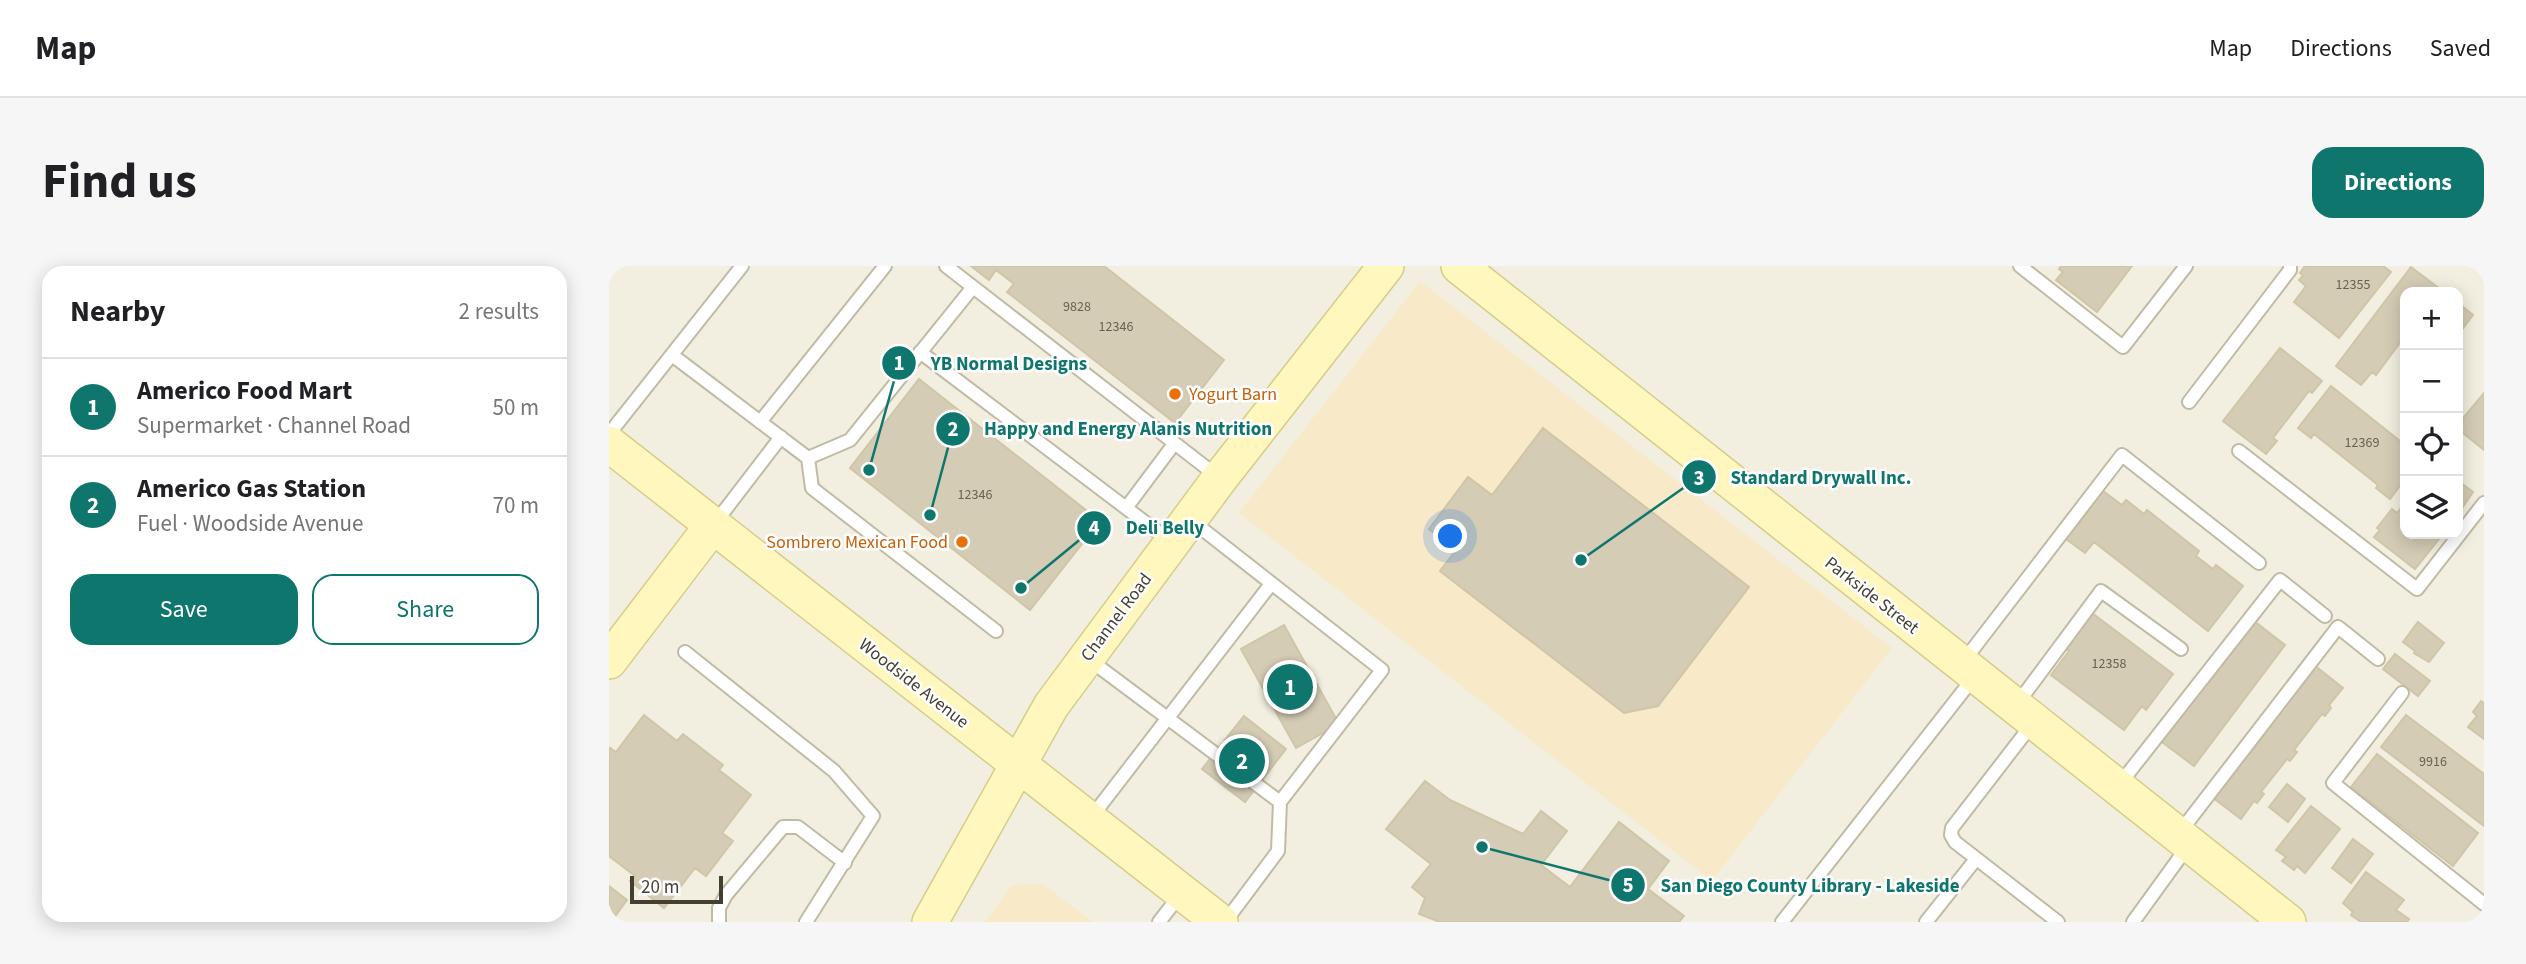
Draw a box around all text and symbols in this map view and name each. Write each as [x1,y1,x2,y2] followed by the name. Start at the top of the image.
[35,25,96,72] text: Map
[2209,31,2252,66] text: Map
[2290,31,2392,66] text: Directions
[2430,31,2491,66] text: Saved
[42,147,197,217] text: Find us
[2312,147,2484,218] button: Directions
[2336,275,2370,295] house number: 12355
[2400,287,2463,539] map controls
[2400,287,2463,350] button: +
[70,290,165,333] text: Nearby
[459,295,539,328] text: 2 results
[1063,297,1091,317] house number: 9828
[1099,317,1133,337] house number: 12346
[881,343,1101,383] callout: YB Normal Designs
[893,348,905,378] text: 1
[2400,350,2463,413] button: −
[930,351,1087,378] text: YB Normal Designs
[137,372,352,409] text: Americo Food Mart
[1188,382,1277,407] place label: Yogurt Barn
[1167,386,1183,402] marker: Yogurt Barn
[87,391,99,424] text: 1
[492,391,539,424] text: 50 m
[137,409,411,442] text: Supermarket · Channel Road
[935,409,1287,449] callout: Happy and Energy Alanis Nutrition
[2400,413,2463,476] button: locate
[947,414,959,444] text: 2
[984,416,1272,443] text: Happy and Energy Alanis Nutrition
[2345,433,2379,453] house number: 12369
[1682,457,1925,497] callout: Standard Drywall Inc.
[1693,463,1705,493] text: 3
[1731,465,1911,492] text: Standard Drywall Inc.
[137,470,366,507] text: Americo Gas Station
[2400,476,2463,539] button: layers
[958,485,992,505] house number: 12346
[87,489,99,522] text: 2
[492,489,539,522] text: 70 m
[137,507,363,540] text: Fuel · Woodside Avenue
[1077,508,1218,548] callout: Deli Belly
[1088,513,1100,543] text: 4
[1126,515,1204,542] text: Deli Belly
[1433,519,1467,553] your location
[766,530,948,555] place label: Sombrero Mexican Food
[954,534,970,550] marker: Sombrero Mexican Food
[1819,551,1924,640] street label: Parkside Street
[1075,568,1158,667] street label: Channel Road
[70,574,298,645] button: Save
[312,574,539,645] button: Share
[853,632,974,734] street label: Woodside Avenue
[2092,654,2126,674] house number: 12358
[1267,661,1313,713] pin: 1
[1219,735,1265,787] pin: 2
[2419,752,2447,772] house number: 9916
[1611,865,1973,905] callout: San Diego County Library - Lakeside
[1622,870,1634,900] text: 5
[630,873,723,905] scale bar
[1660,873,1960,900] text: San Diego County Library - Lakeside
[641,874,679,901] text: 20 m

